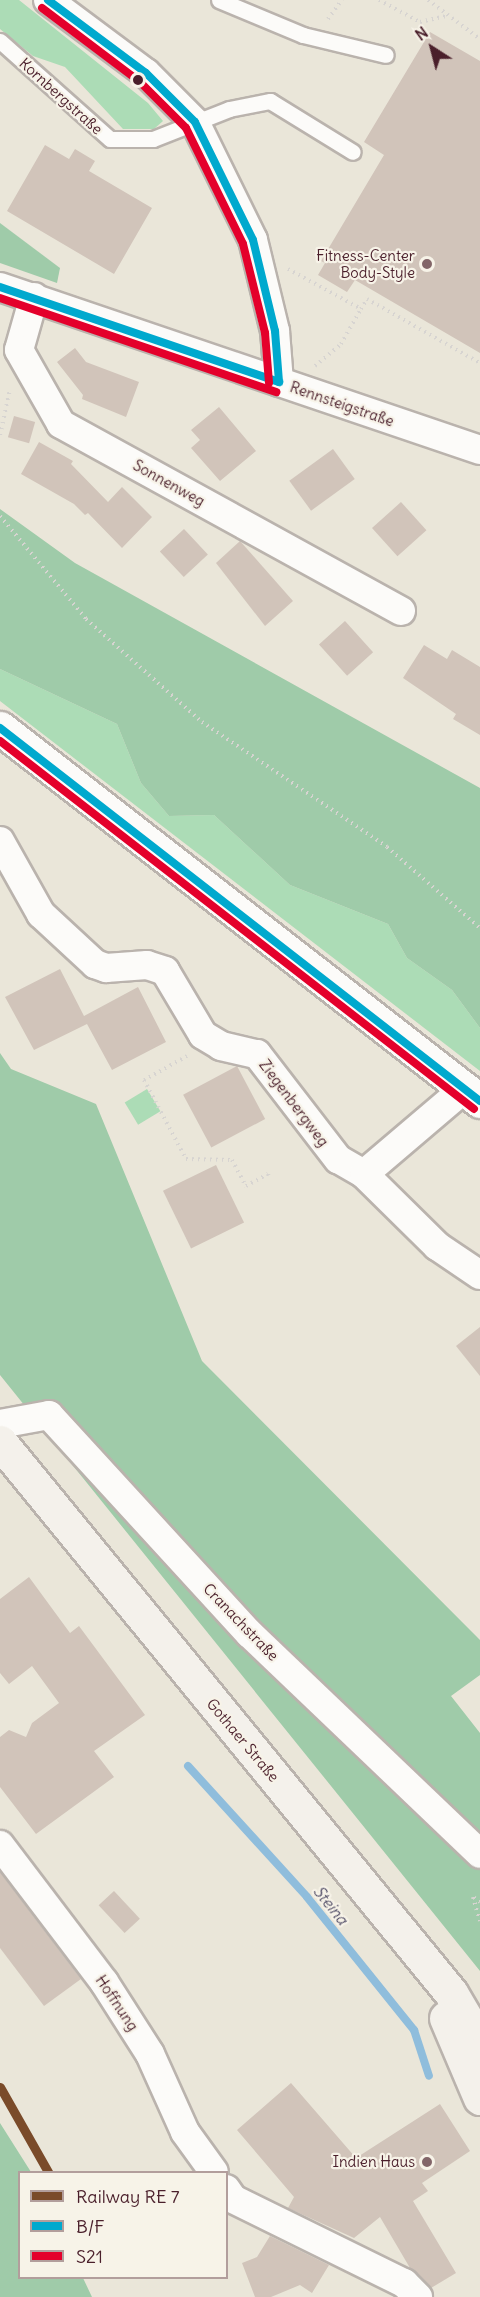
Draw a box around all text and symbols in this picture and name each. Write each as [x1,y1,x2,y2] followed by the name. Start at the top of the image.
[402,18,462,78] north arrow
[411,22,432,45] text: N
[16,54,106,138] street label: Kornbergstraße
[132,74,144,86] unlabelled marker
[316,246,415,281] place label: Fitness-Center Body-Style
[420,257,434,271] marker: Fitness-Center Body-Style
[288,378,396,430] street label: Rennsteigstraße
[130,456,208,510] street label: Sonnenweg
[256,1056,332,1150] street label: Ziegenbergweg
[200,1580,282,1664] street label: Cranachstraße
[203,1695,283,1785] street label: Gothaer Straße
[310,1882,352,1928] water label: Steina
[92,1972,142,2034] street label: Hoffnung
[333,2153,415,2171] place label: Indien Haus
[420,2155,434,2169] marker: Indien Haus
[18,2171,228,2279] legend
[76,2185,180,2208] text: Railway RE 7
[76,2215,105,2238] text: B/F
[76,2245,103,2268] text: S21

